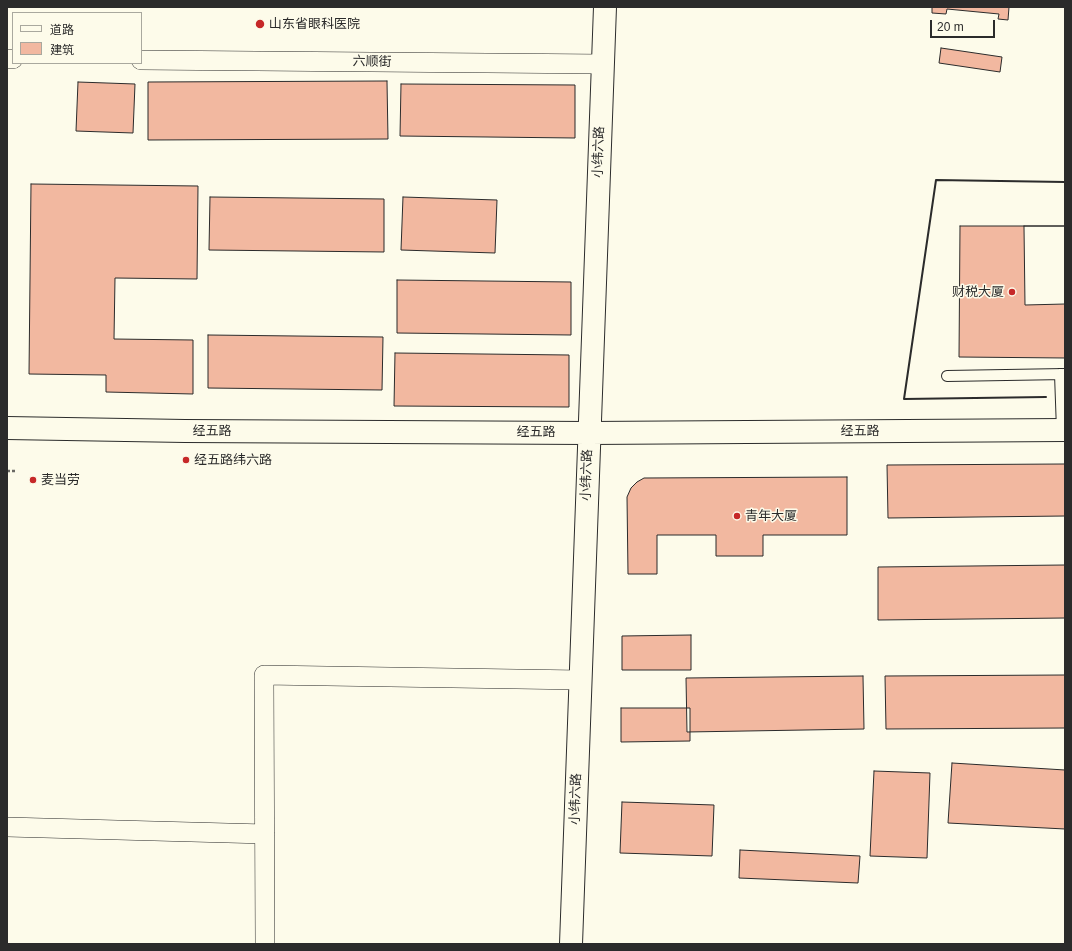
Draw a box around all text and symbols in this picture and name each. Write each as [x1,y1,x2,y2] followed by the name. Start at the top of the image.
[12,12,142,64] legend
[932,12,997,38] scale bar
[269,16,360,32] place label: 山东省眼科医院
[254,18,266,30] marker: 山东省眼科医院
[937,20,964,34] text: 20 m
[50,23,74,37] text: 道路
[50,43,74,57] text: 建筑
[352,54,392,70] street label: 六顺街
[590,126,608,178] street label: 小纬六路
[952,284,1004,300] place label: 财税大厦
[1007,287,1017,297] marker: 财税大厦
[193,423,231,439] street label: 经五路
[841,423,879,439] street label: 经五路
[517,424,555,440] street label: 经五路
[578,449,596,501] street label: 小纬六路
[194,452,272,468] place label: 经五路纬六路
[181,455,191,465] marker: 经五路纬六路
[41,472,80,488] place label: 麦当劳
[28,475,38,485] marker: 麦当劳
[745,508,797,524] place label: 青年大厦
[732,511,742,521] marker: 青年大厦
[567,773,585,825] street label: 小纬六路

